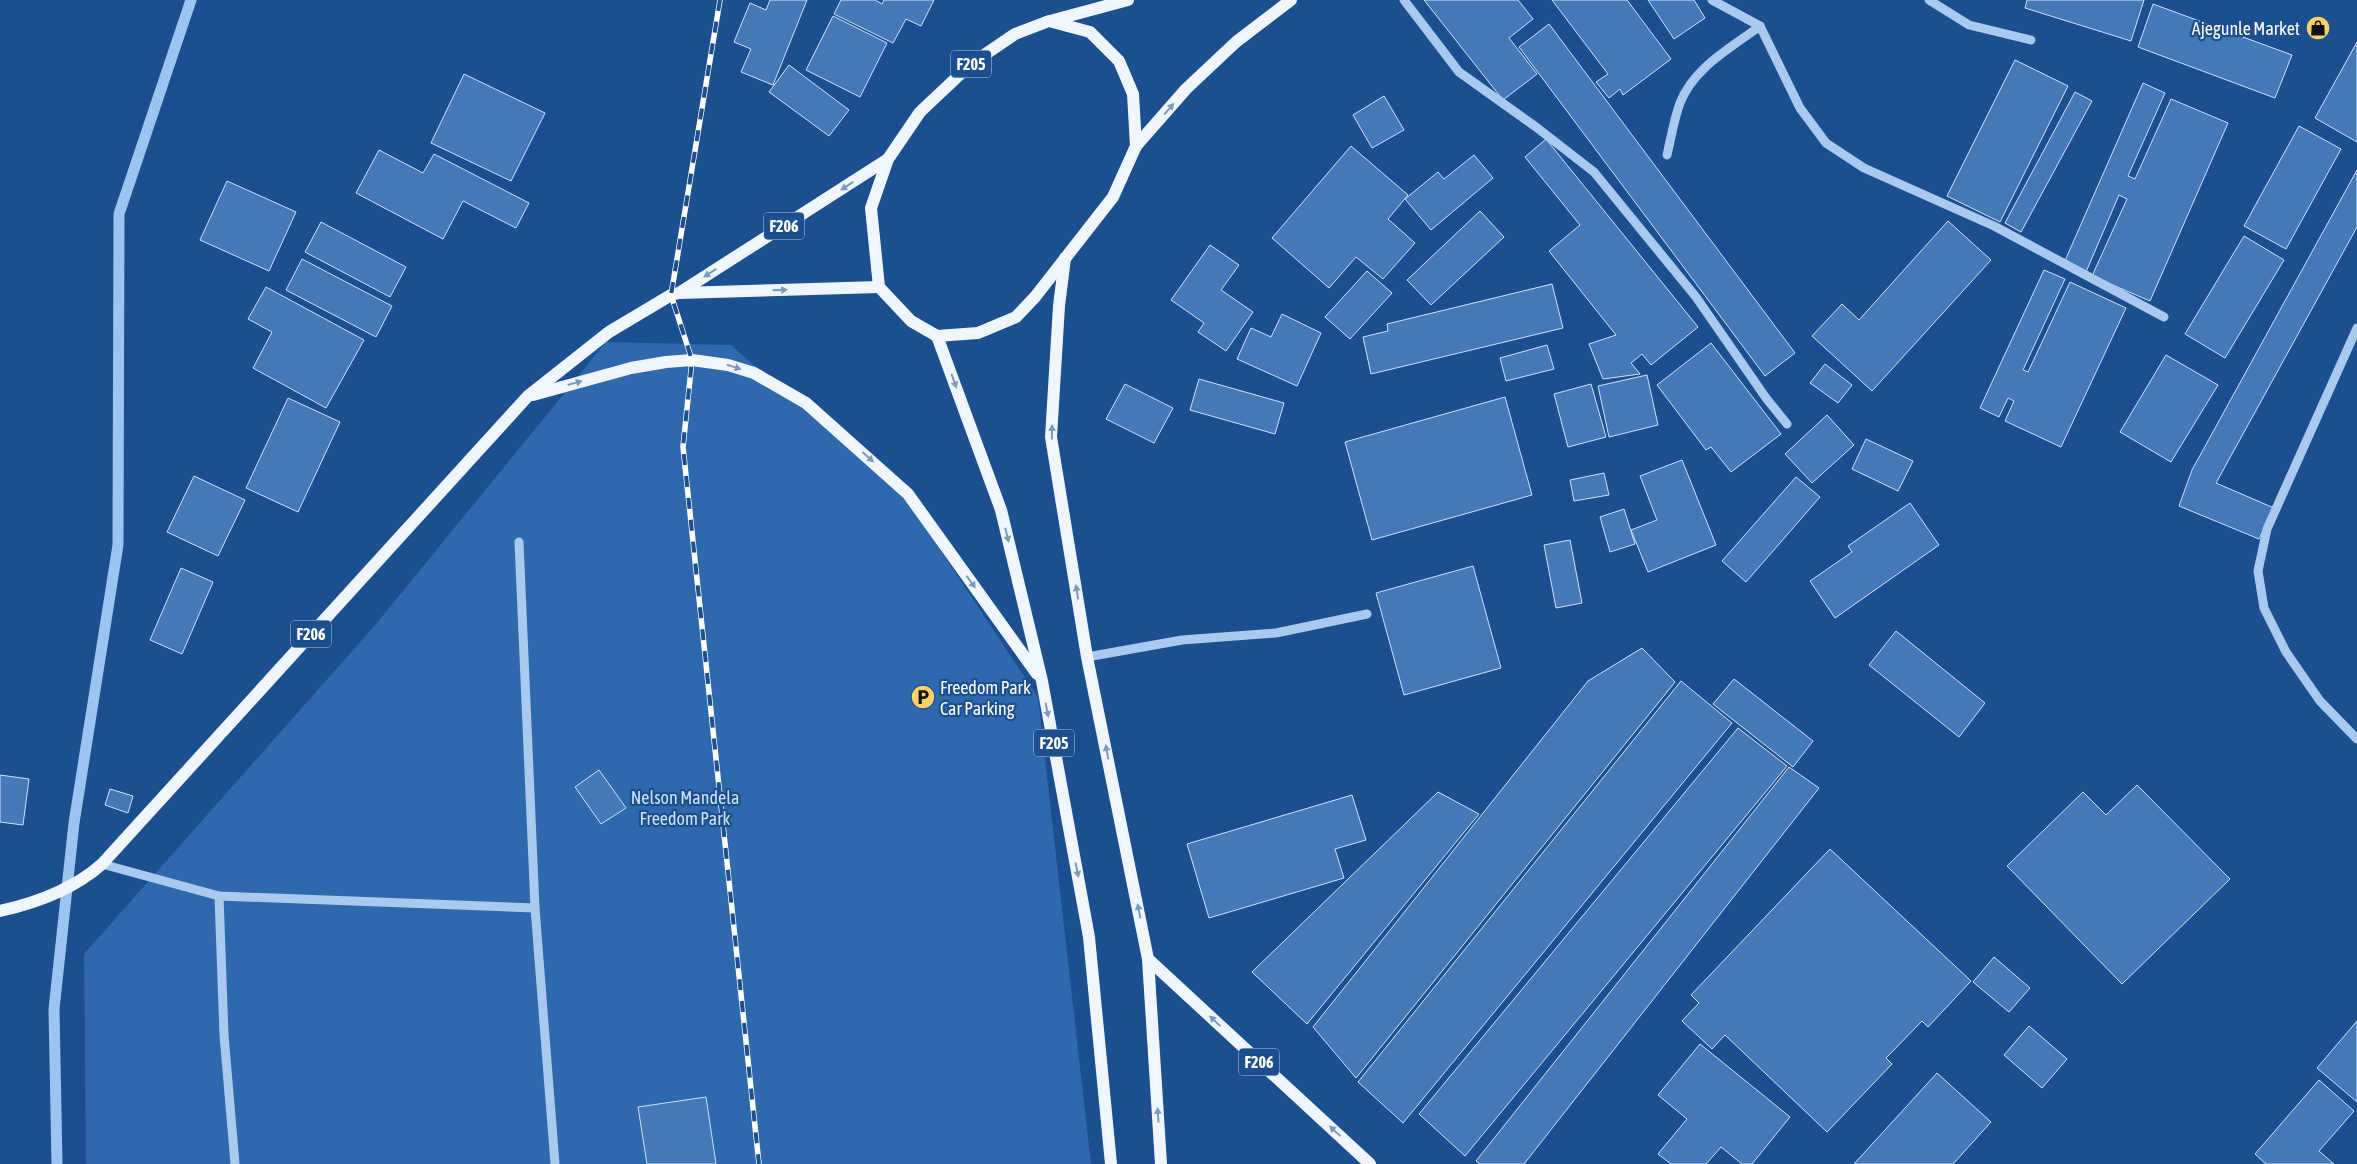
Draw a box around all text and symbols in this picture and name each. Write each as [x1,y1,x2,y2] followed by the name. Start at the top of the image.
[2305,15,2331,41] shop icon: Ajegunle Market
[2192,18,2300,39] place label: Ajegunle Market
[951,51,991,78] road number: F205
[1163,103,1174,116] one-way arrow
[841,181,854,190] one-way arrow
[764,212,804,240] road number: F206
[704,268,717,278] one-way arrow
[772,285,788,293] one-way arrow
[727,364,742,372] one-way arrow
[951,374,958,389] one-way arrow
[568,379,583,387] one-way arrow
[1048,424,1056,440] one-way arrow
[862,451,874,463] one-way arrow
[1003,527,1011,542] one-way arrow
[966,575,976,589] one-way arrow
[1072,584,1080,600] one-way arrow
[291,620,331,648] road number: F206
[940,677,1031,719] place label: Freedom Park Car Parking
[910,684,936,710] parking icon: Freedom Park Car Parking
[1044,703,1052,719] one-way arrow
[1034,730,1074,756] road number: F205
[1102,744,1110,760] one-way arrow
[631,787,739,829] park label: Nelson Mandela Freedom Park
[1073,862,1081,878] one-way arrow
[1134,903,1142,919] one-way arrow
[1209,1015,1221,1027] one-way arrow
[1239,1048,1279,1076] road number: F206
[1154,1107,1162,1123] one-way arrow
[1329,1125,1341,1137] one-way arrow

